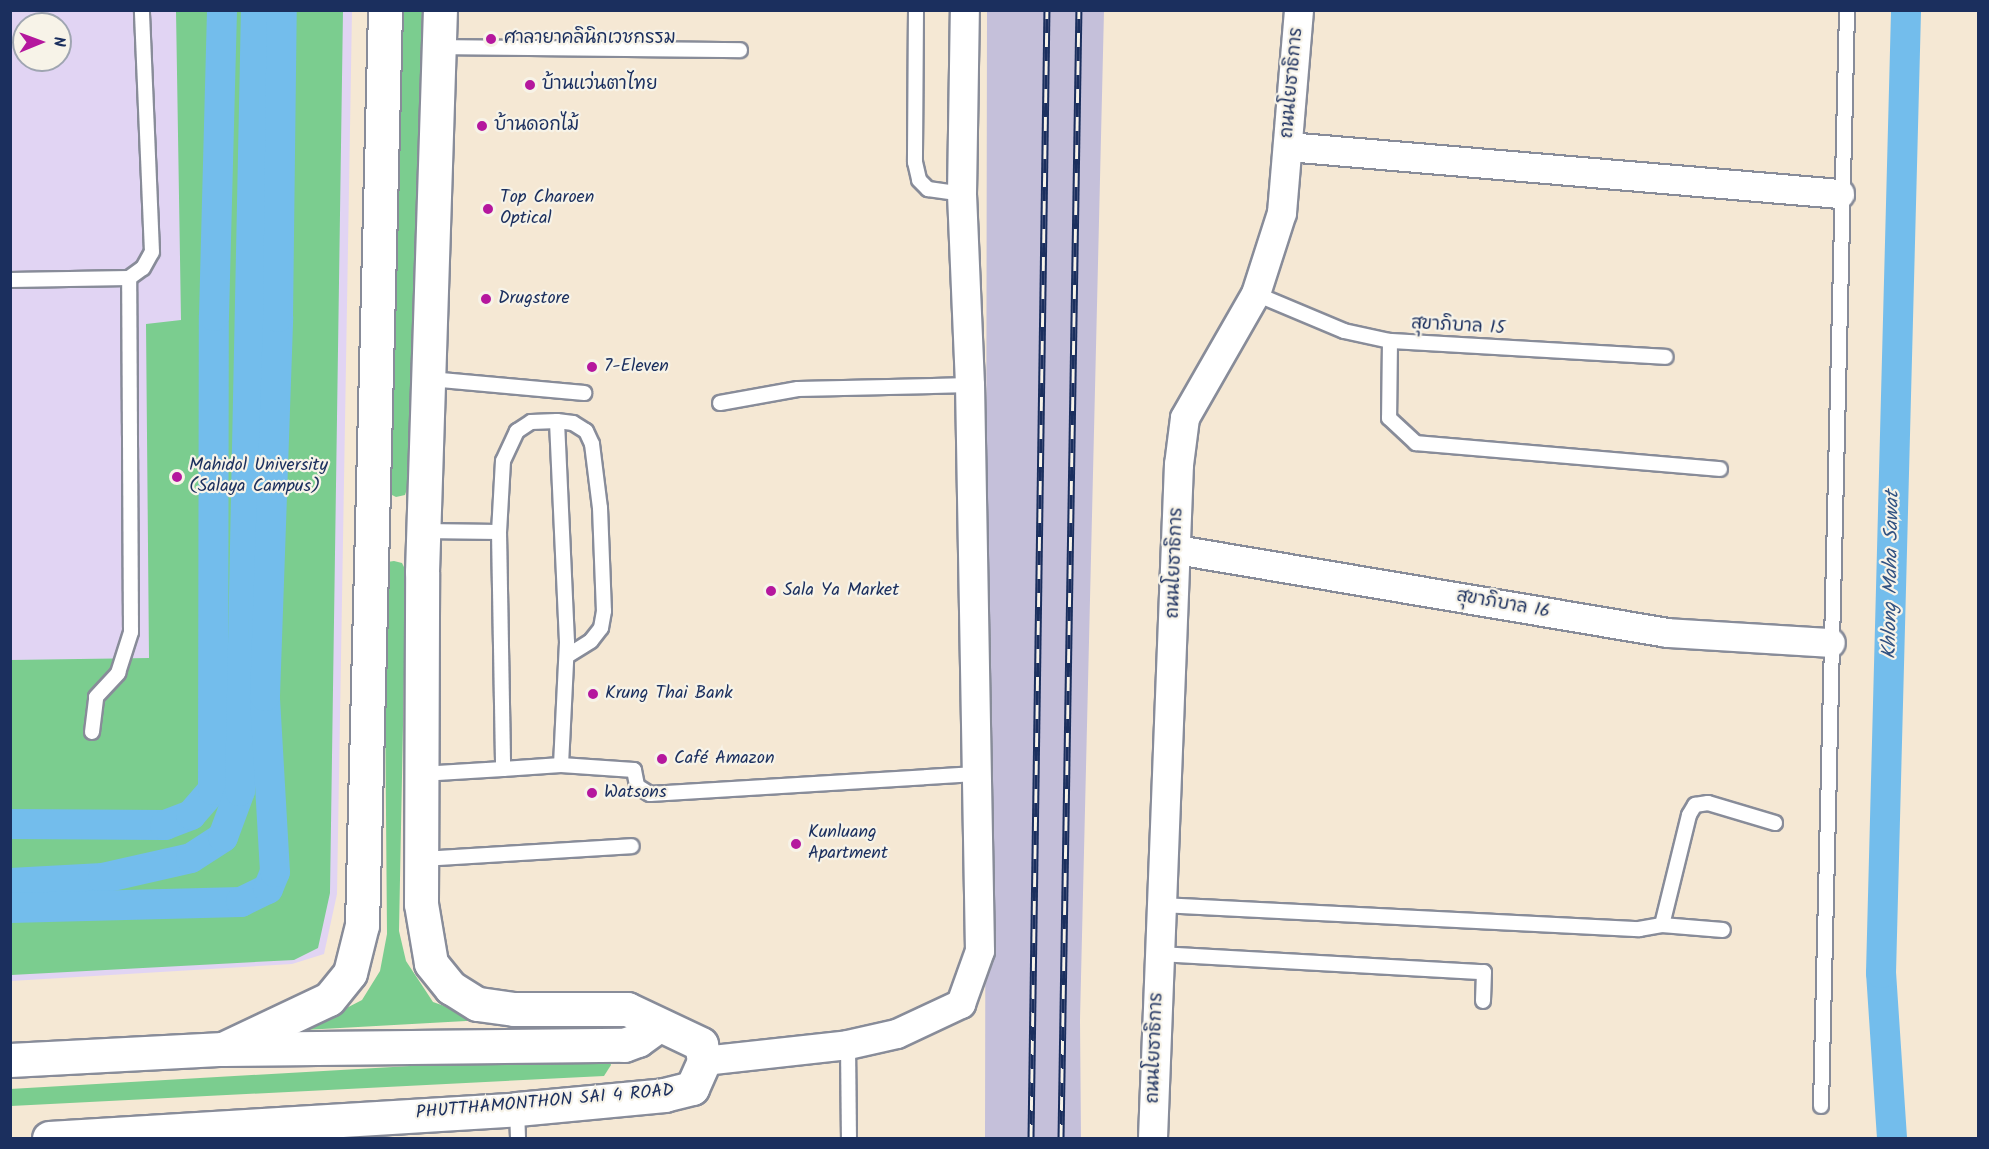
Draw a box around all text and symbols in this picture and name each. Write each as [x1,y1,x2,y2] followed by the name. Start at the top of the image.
[12,12,72,72] north arrow
[1277,27,1309,139] street label: ถนนโยธาธิการ
[504,28,676,50] place label: ศาลายาคลินิกเวชกรรม
[482,30,500,48] marker: ศาลายาคลินิกเวชกรรม
[46,36,71,47] text: N
[542,74,658,96] place label: บ้านแว่นตาไทย
[523,78,537,92] marker: บ้านแว่นตาไทย
[494,115,579,137] place label: บ้านดอกไม้
[475,119,489,133] marker: บ้านดอกไม้
[500,188,594,230] place label: Top Charoen Optical
[481,202,495,216] marker: Top Charoen Optical
[498,288,570,310] place label: Drugstore
[479,292,493,306] marker: Drugstore
[1410,314,1506,340] street label: สุขาภิบาล 15
[604,356,669,378] place label: 7-Eleven
[585,360,599,374] marker: 7-Eleven
[189,456,328,498] place label: Mahidol University (Salaya Campus)
[170,470,184,484] marker: Mahidol University (Salaya Campus)
[1879,491,1905,659] water label: Khlong Maha Sawat
[1163,507,1189,619] street label: ถนนโยธาธิการ
[783,580,899,602] place label: Sala Ya Market
[764,584,778,598] marker: Sala Ya Market
[1455,586,1551,624] street label: สุขาภิบาล 16
[605,683,733,705] place label: Krung Thai Bank
[586,687,600,701] marker: Krung Thai Bank
[674,748,774,770] place label: Café Amazon
[655,752,669,766] marker: Café Amazon
[604,782,667,804] place label: Watsons
[585,786,599,800] marker: Watsons
[808,823,888,866] place label: Kunluang Apartment
[789,837,803,851] marker: Kunluang Apartment
[1143,992,1169,1104] street label: ถนนโยธาธิการ
[415,1081,675,1125] street label: PHUTTHAMONTHON SAI 4 ROAD

